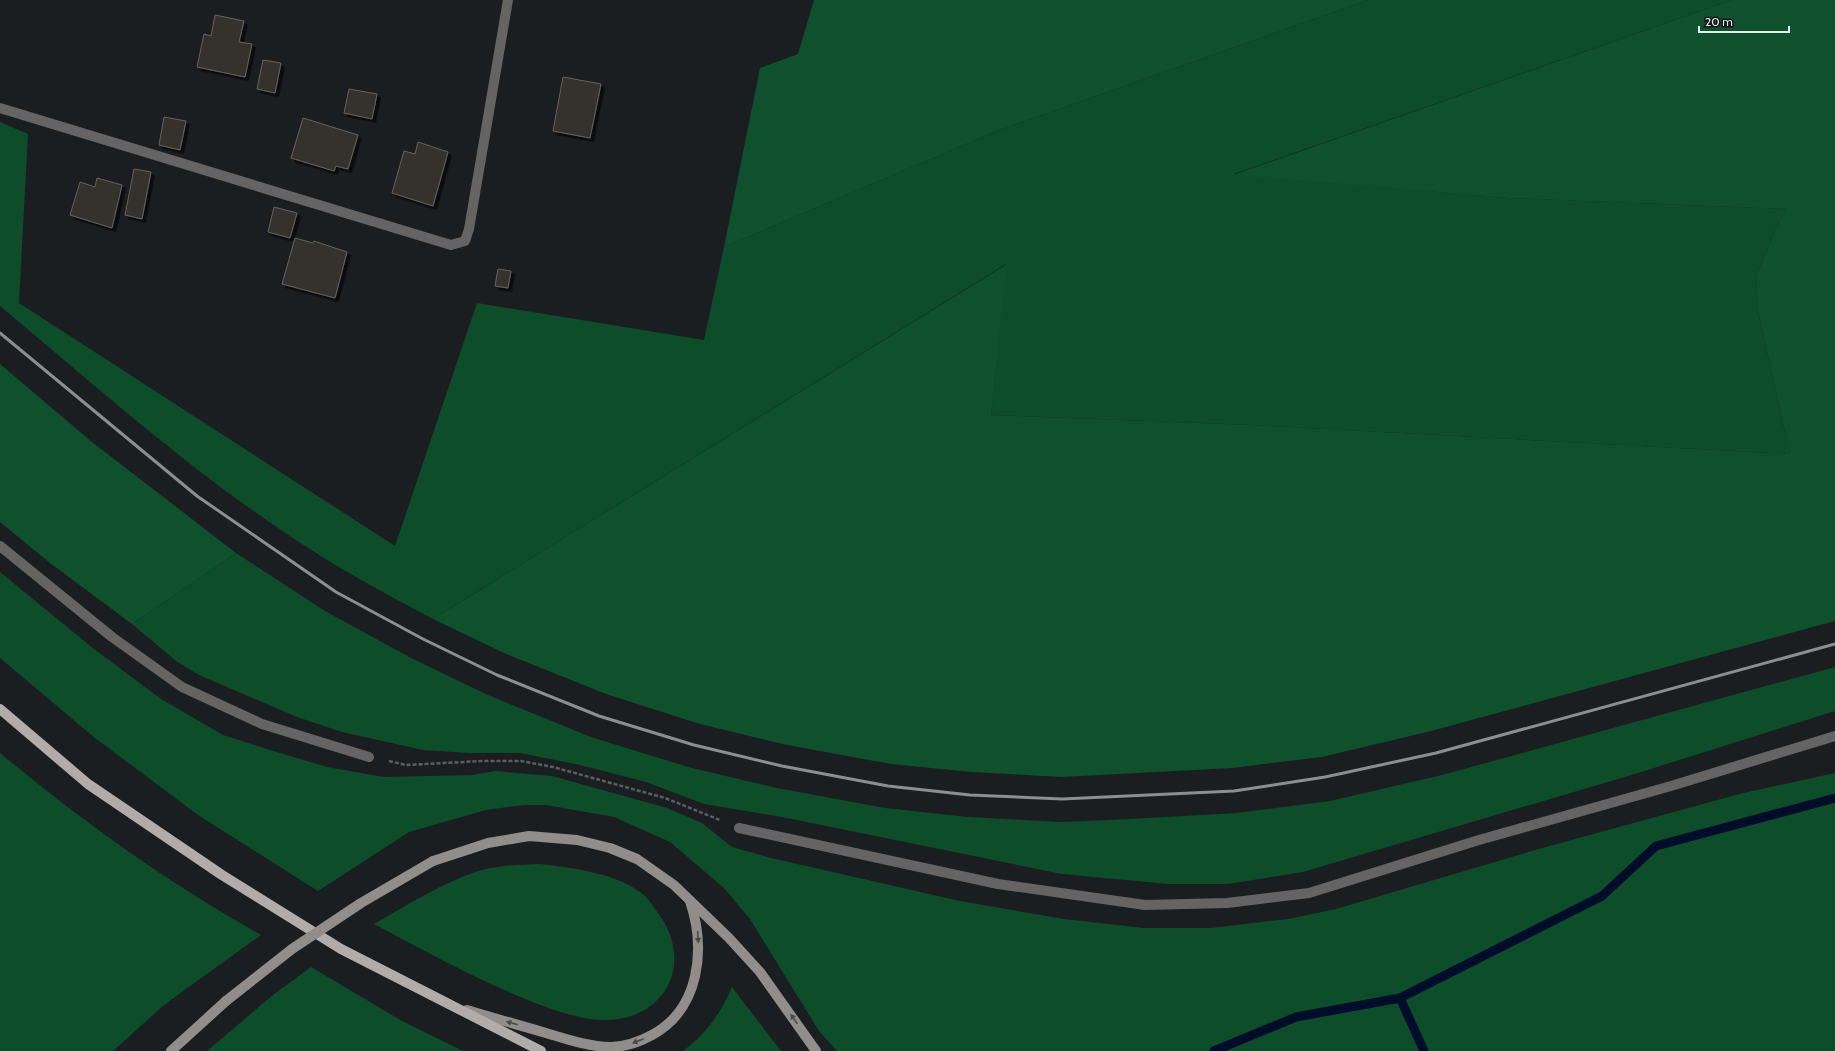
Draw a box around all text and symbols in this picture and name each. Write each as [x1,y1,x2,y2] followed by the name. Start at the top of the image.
[1699,8,1789,34] scale bar
[1705,14,1733,29] text: 20 m
[695,931,702,943] one-way arrow
[789,1014,798,1025] one-way arrow
[506,1020,518,1026] one-way arrow
[632,1038,644,1044] one-way arrow

